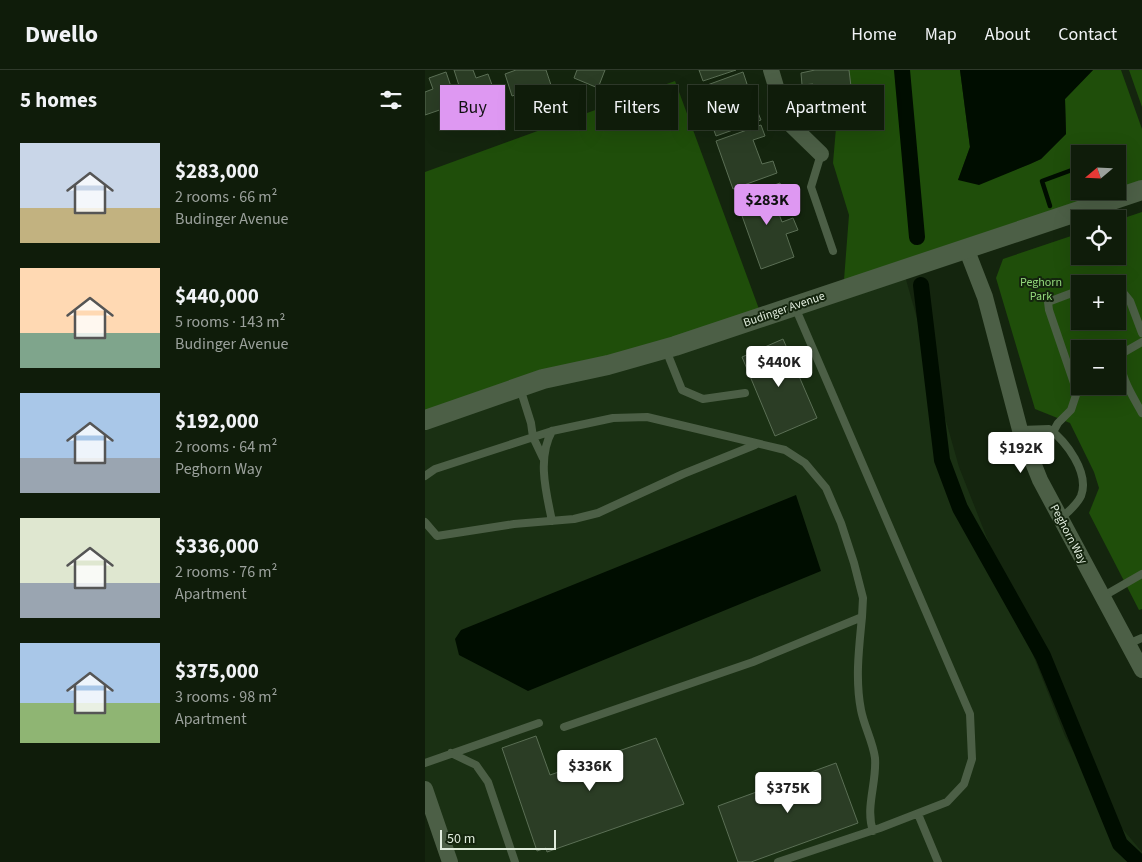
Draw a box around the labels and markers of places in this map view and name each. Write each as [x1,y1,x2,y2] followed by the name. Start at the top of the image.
[732,184,802,226] pin: $283K
[744,346,814,388] pin: $440K
[986,432,1056,474] pin: $192K
[555,750,625,792] pin: $336K
[753,772,823,814] pin: $375K

